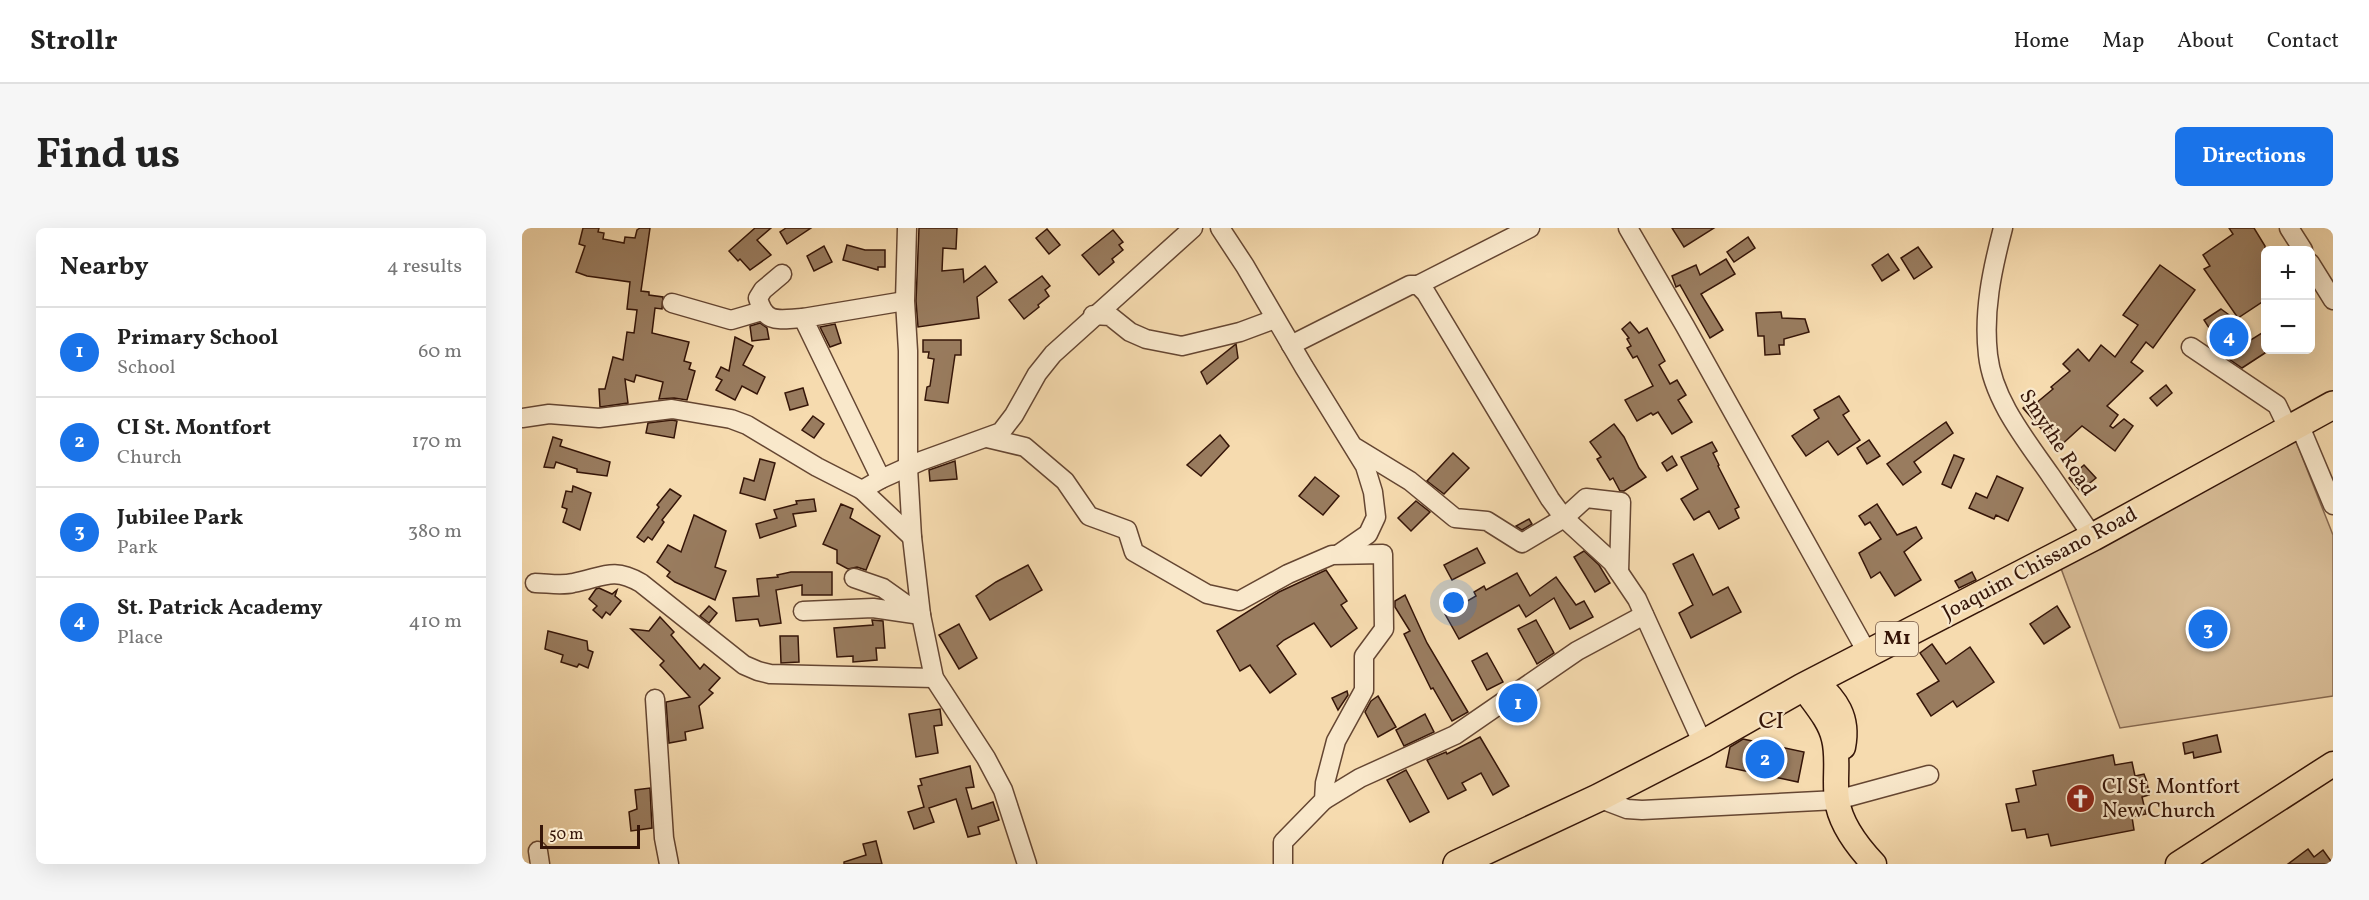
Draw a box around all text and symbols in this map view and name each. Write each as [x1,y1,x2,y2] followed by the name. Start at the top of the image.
[30,22,118,61] text: Strollr
[2014,27,2069,56] text: Home
[2102,27,2144,56] text: Map
[2177,27,2234,56] text: About
[2267,27,2339,56] text: Contact
[36,127,180,186] text: Find us
[2175,127,2333,186] button: Directions
[2261,246,2315,354] map controls
[2261,246,2315,300] button: +
[60,249,149,285] text: Nearby
[387,253,462,281] text: 4 results
[2261,300,2315,354] button: −
[2210,314,2248,360] pin: 4
[117,323,278,354] text: Primary School
[75,338,84,366] text: 1
[418,338,462,366] text: 60 m
[117,354,175,382] text: School
[2012,384,2102,502] street label: Smythe Road
[117,413,271,444] text: CI St. Montfort
[74,428,85,456] text: 2
[412,428,462,456] text: 170 m
[117,444,182,472] text: Church
[1937,500,2143,628] street label: Joaquim Chissano Road
[117,503,243,534] text: Jubilee Park
[74,518,85,546] text: 3
[408,518,462,546] text: 380 m
[117,534,158,562] text: Park
[1439,588,1468,617] your location
[117,593,322,624] text: St. Patrick Academy
[2188,606,2228,652] pin: 3
[73,608,86,636] text: 4
[409,608,462,636] text: 410 m
[1876,622,1918,656] road number: M1
[117,624,163,652] text: Place
[1498,680,1538,726] pin: 1
[1758,705,1786,739] district label: CI
[1746,736,1784,782] pin: 2
[2102,773,2240,826] place label: CI St. Montfort New Church
[2065,783,2097,815] church icon: CI St. Montfort New Church
[540,822,640,850] scale bar
[549,824,583,846] text: 50 m

